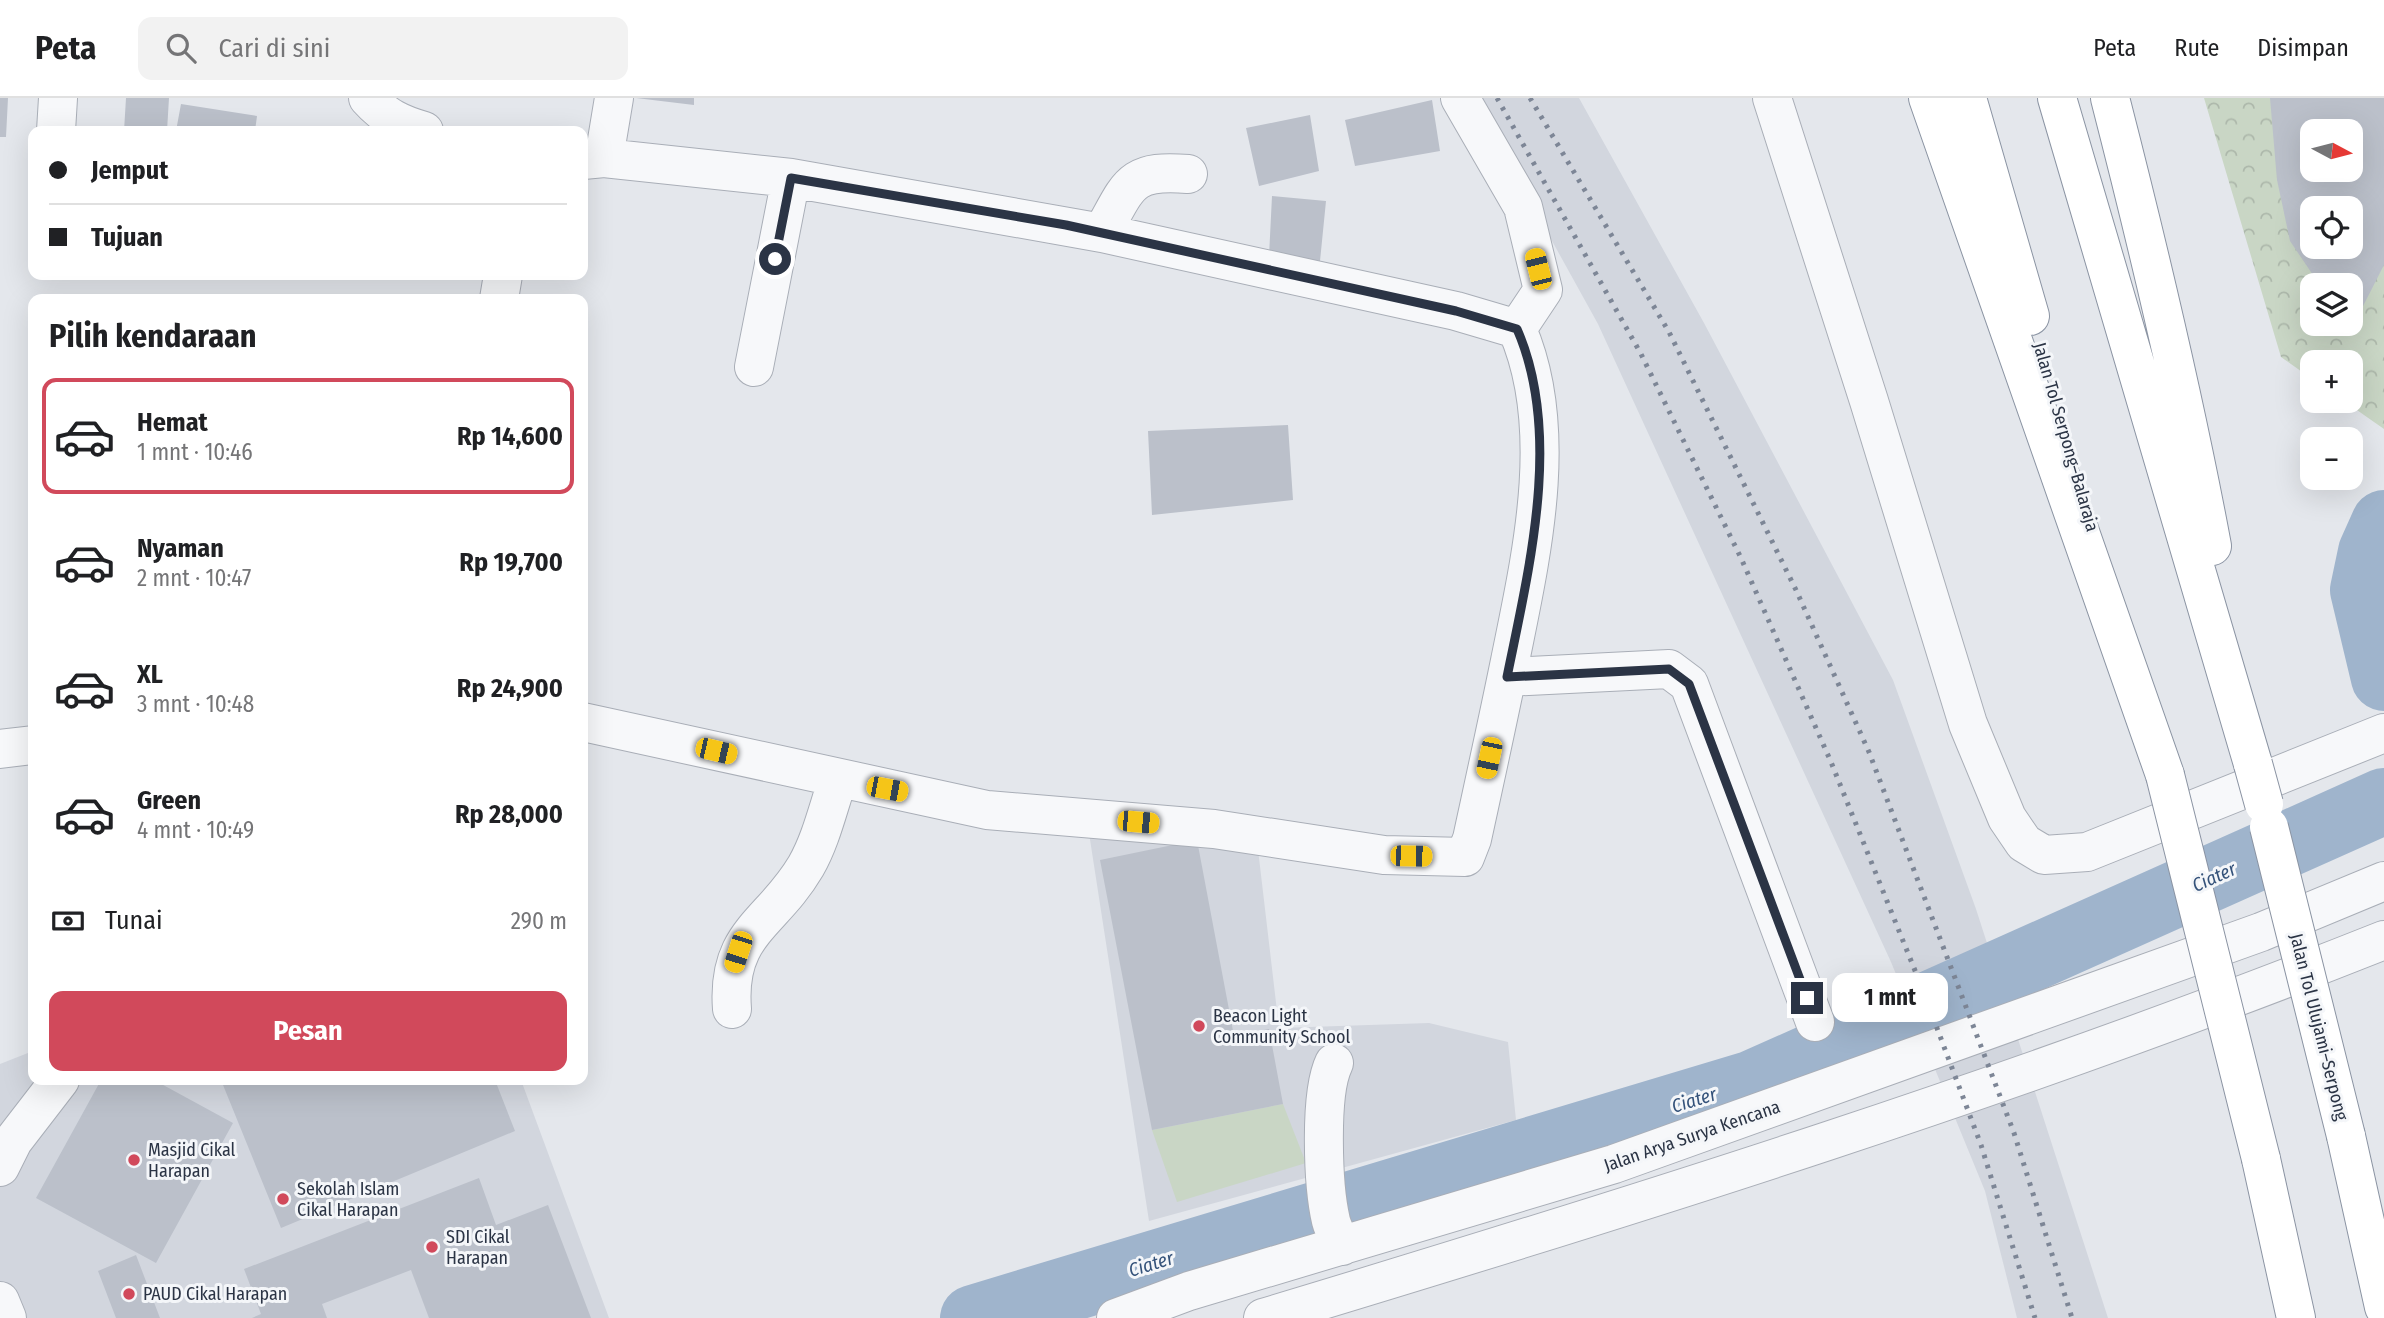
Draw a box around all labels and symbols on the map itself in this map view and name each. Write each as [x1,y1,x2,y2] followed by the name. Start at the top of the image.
[2300,119,2362,182] north arrow
[759,243,791,275] route start
[1523,246,1554,292] car
[2028,340,2104,534] street label: Jalan Tol Serpong–Balaraja
[1475,735,1504,781] car
[694,736,739,766] car
[865,775,910,803] car
[1117,810,1160,834] car
[1390,845,1433,867] car
[2188,857,2241,897] water label: Ciater
[722,929,755,975] car
[2285,931,2353,1123] street label: Jalan Tol Ulujami–Serpong
[1832,974,1947,1023] callout: 1 mnt
[1791,982,1823,1014] route end
[1213,1005,1351,1048] place label: Beacon Light Community School
[1191,1018,1207,1034] marker: Beacon Light Community School
[1669,1082,1721,1118] water label: Ciater
[1601,1095,1783,1177] street label: Jalan Arya Surya Kencana
[148,1139,236,1182] place label: Masjid Cikal Harapan
[126,1152,142,1168] marker: Masjid Cikal Harapan
[297,1178,399,1221] place label: Sekolah Islam Cikal Harapan
[275,1191,291,1207] marker: Sekolah Islam Cikal Harapan
[446,1226,510,1269] place label: SDI Cikal Harapan
[424,1239,440,1255] marker: SDI Cikal Harapan
[1126,1246,1178,1282] water label: Ciater
[143,1283,287,1305] place label: PAUD Cikal Harapan
[121,1286,137,1302] marker: PAUD Cikal Harapan

